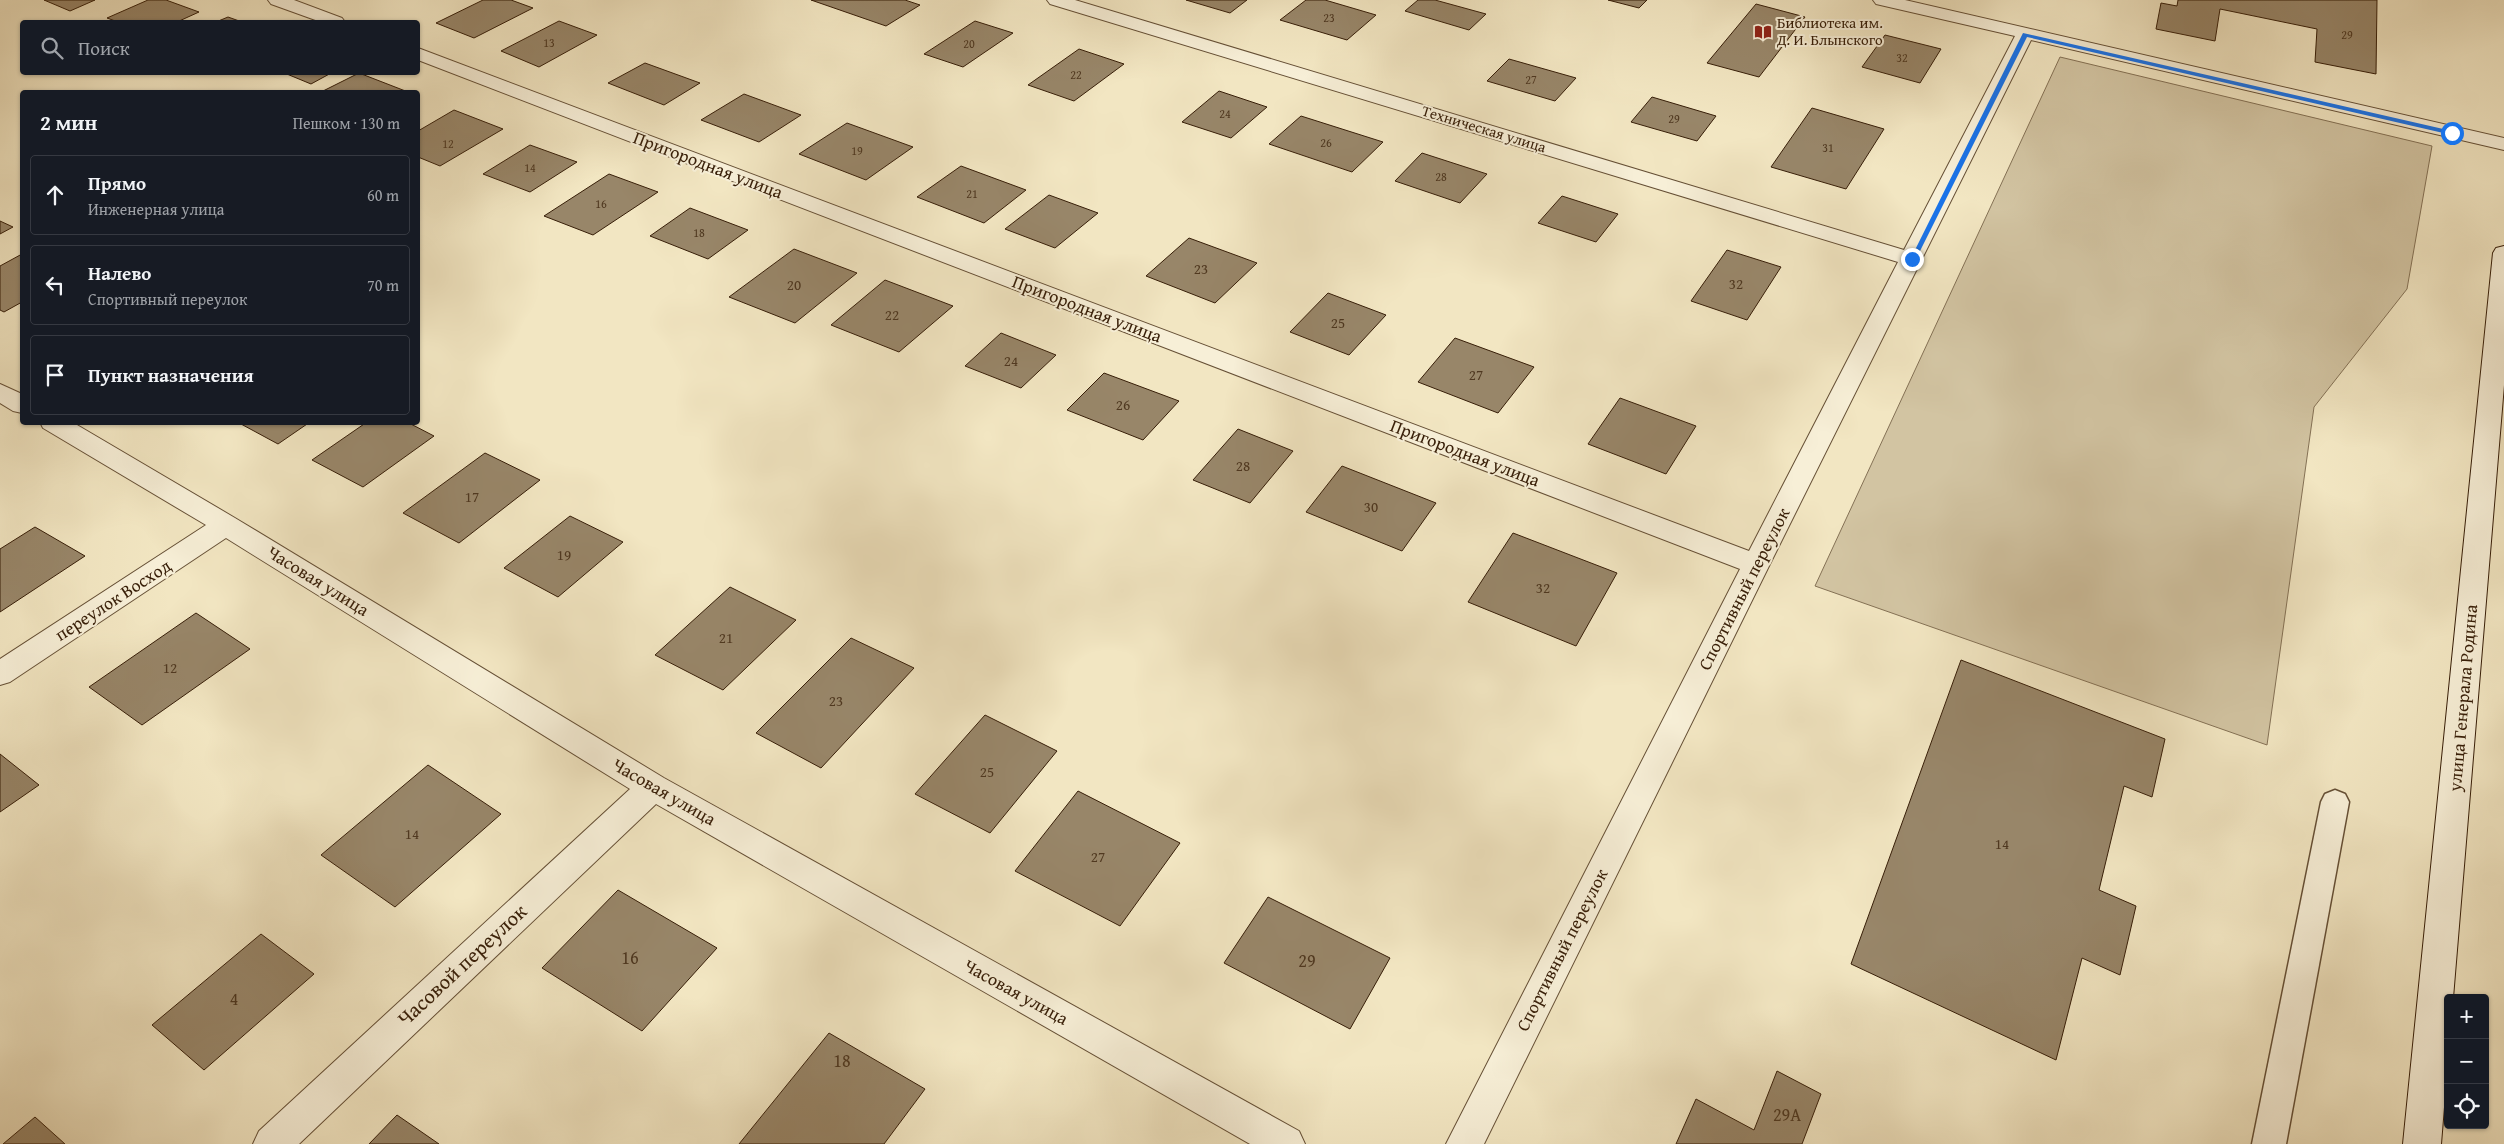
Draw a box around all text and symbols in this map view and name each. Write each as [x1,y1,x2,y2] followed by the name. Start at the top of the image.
[1323,9,1335,26] house number: 23
[1776,12,1883,50] place label: Библиотека им. Д. И. Блынского
[20,20,420,75] search box
[1753,22,1773,42] library icon: Библиотека им. Д. И. Блынского
[2341,26,2353,43] house number: 29
[38,34,66,62] icon: search
[78,34,130,62] text: Поиск
[543,34,555,51] house number: 13
[963,35,975,52] house number: 20
[1896,49,1908,66] house number: 32
[1070,66,1082,83] house number: 22
[1525,71,1537,88] house number: 27
[1419,100,1550,158] street label: Техническая улица
[1219,105,1231,122] house number: 24
[40,107,97,138] text: 2 мин
[1668,110,1680,127] house number: 29
[293,111,400,135] text: Пешком · 130 m
[2441,122,2464,145] route start
[630,124,787,206] street label: Пригородная улица
[1320,134,1332,151] house number: 26
[442,135,454,152] house number: 12
[1822,139,1834,156] house number: 31
[851,142,863,159] house number: 19
[524,159,536,176] house number: 14
[1435,168,1447,185] house number: 28
[88,169,146,197] text: Прямо
[41,181,69,209] icon: ahead
[367,183,399,207] text: 60 m
[966,185,978,202] house number: 21
[595,195,607,212] house number: 16
[88,197,224,221] text: Инженерная улица
[693,224,705,241] house number: 18
[1901,248,1924,271] route end
[1194,258,1208,279] house number: 23
[88,259,151,287] text: Налево
[1009,268,1166,350] street label: Пригородная улица
[41,271,69,299] icon: left
[367,273,399,297] text: 70 m
[1729,273,1743,294] house number: 32
[787,274,801,295] house number: 20
[88,287,247,311] text: Спортивный переулок
[885,304,899,325] house number: 22
[1331,312,1345,333] house number: 25
[1004,350,1018,371] house number: 24
[41,361,69,389] icon: arrive
[88,361,254,389] text: Пункт назначения
[1469,364,1483,385] house number: 27
[1116,394,1130,415] house number: 26
[1387,412,1544,494] street label: Пригородная улица
[1236,455,1250,476] house number: 28
[465,486,479,507] house number: 17
[1364,496,1378,517] house number: 30
[1691,502,1797,675] street label: Спортивный переулок
[262,538,375,623] street label: Часовая улица
[557,544,571,565] house number: 19
[49,552,176,647] street label: переулок Восход
[1536,577,1550,598] house number: 32
[2441,603,2484,794] street label: улица Генерала Родина
[719,627,733,648] house number: 21
[163,657,177,678] house number: 12
[829,690,843,711] house number: 23
[607,751,721,832] street label: Часовая улица
[980,761,994,782] house number: 25
[405,823,419,844] house number: 14
[1995,833,2009,854] house number: 14
[1091,846,1105,867] house number: 27
[1509,863,1615,1036] street label: Спортивный переулок
[390,896,534,1033] street label: Часовой переулок
[621,944,639,971] house number: 16
[1298,947,1316,974] house number: 29
[959,952,1074,1032] street label: Часовая улица
[230,985,238,1012] house number: 4
[2444,994,2489,1129] map controls
[2444,994,2489,1039] button: +
[2444,1039,2489,1084] button: −
[833,1047,851,1074] house number: 18
[2444,1084,2489,1129] button: locate
[1773,1101,1801,1128] house number: 29А

